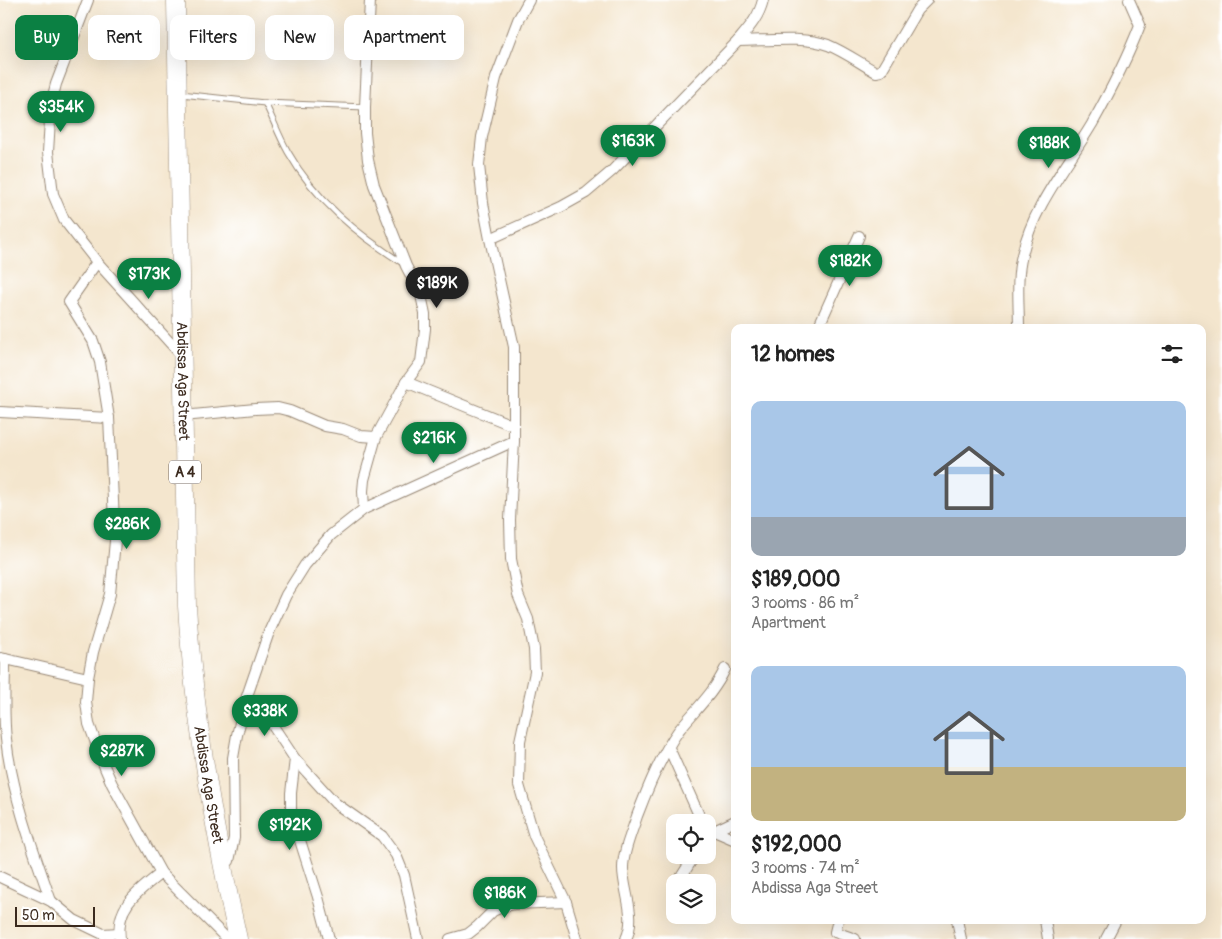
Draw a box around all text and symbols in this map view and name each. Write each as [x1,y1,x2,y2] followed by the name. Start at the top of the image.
[15,15,78,60] chip: Buy
[88,15,160,60] chip: Rent
[170,15,255,60] chip: Filters
[265,15,334,60] chip: New
[344,15,464,60] chip: Apartment
[26,90,96,133] pin: $354K
[38,97,84,117] text: $354K
[598,124,668,167] pin: $163K
[1014,126,1084,169] pin: $188K
[612,131,654,151] text: $163K
[1029,133,1069,153] text: $188K
[815,244,885,287] pin: $182K
[829,251,871,271] text: $182K
[114,258,184,300] pin: $173K
[128,264,170,284] text: $173K
[402,266,472,309] pin: $189K
[417,273,457,293] text: $189K
[172,321,194,442] street label: Abdissa Aga Street
[1158,340,1186,368] icon: filters
[751,341,834,368] text: 12 homes
[399,422,469,464] pin: $216K
[413,428,455,448] text: $216K
[924,433,1014,523] icon: home
[169,461,201,484] road number: A 4
[92,508,162,550] pin: $286K
[105,514,149,534] text: $286K
[751,566,840,593] text: $189,000
[751,593,859,613] text: 3 rooms · 86 m²
[751,613,826,633] text: Apartment
[230,694,300,737] pin: $338K
[924,698,1014,788] icon: home
[243,701,287,721] text: $338K
[190,724,228,846] street label: Abdissa Aga Street
[87,734,157,777] pin: $287K
[100,741,144,761] text: $287K
[255,808,325,851] pin: $192K
[666,814,716,924] map controls
[666,814,716,864] button: locate
[269,815,311,835] text: $192K
[751,831,842,858] text: $192,000
[751,858,860,878] text: 3 rooms · 74 m²
[666,874,716,924] button: layers
[470,876,540,919] pin: $186K
[751,878,878,898] text: Abdissa Aga Street
[484,883,526,903] text: $186K
[15,904,95,927] scale bar
[22,907,55,924] text: 50 m

